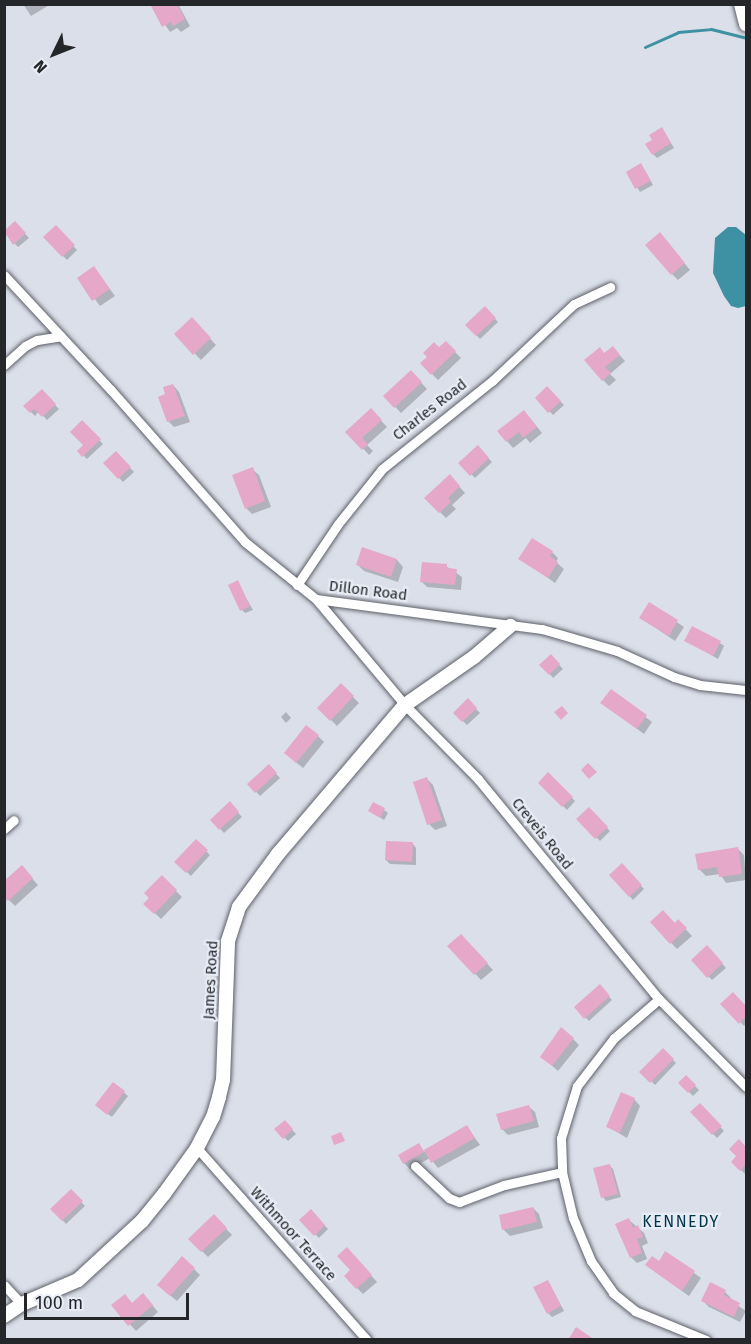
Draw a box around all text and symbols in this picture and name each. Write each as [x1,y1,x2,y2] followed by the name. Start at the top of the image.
[24,24,84,84] north arrow
[30,56,51,77] text: N
[389,375,471,445] street label: Charles Road
[328,577,408,605] street label: Dillon Road
[508,795,576,873] street label: Creveis Road
[200,940,222,1020] street label: James Road
[246,1183,340,1285] street label: Withmoor Terrace
[642,1212,720,1232] district label: KENNEDY
[27,1281,192,1319] scale bar
[35,1292,83,1314] text: 100 m

